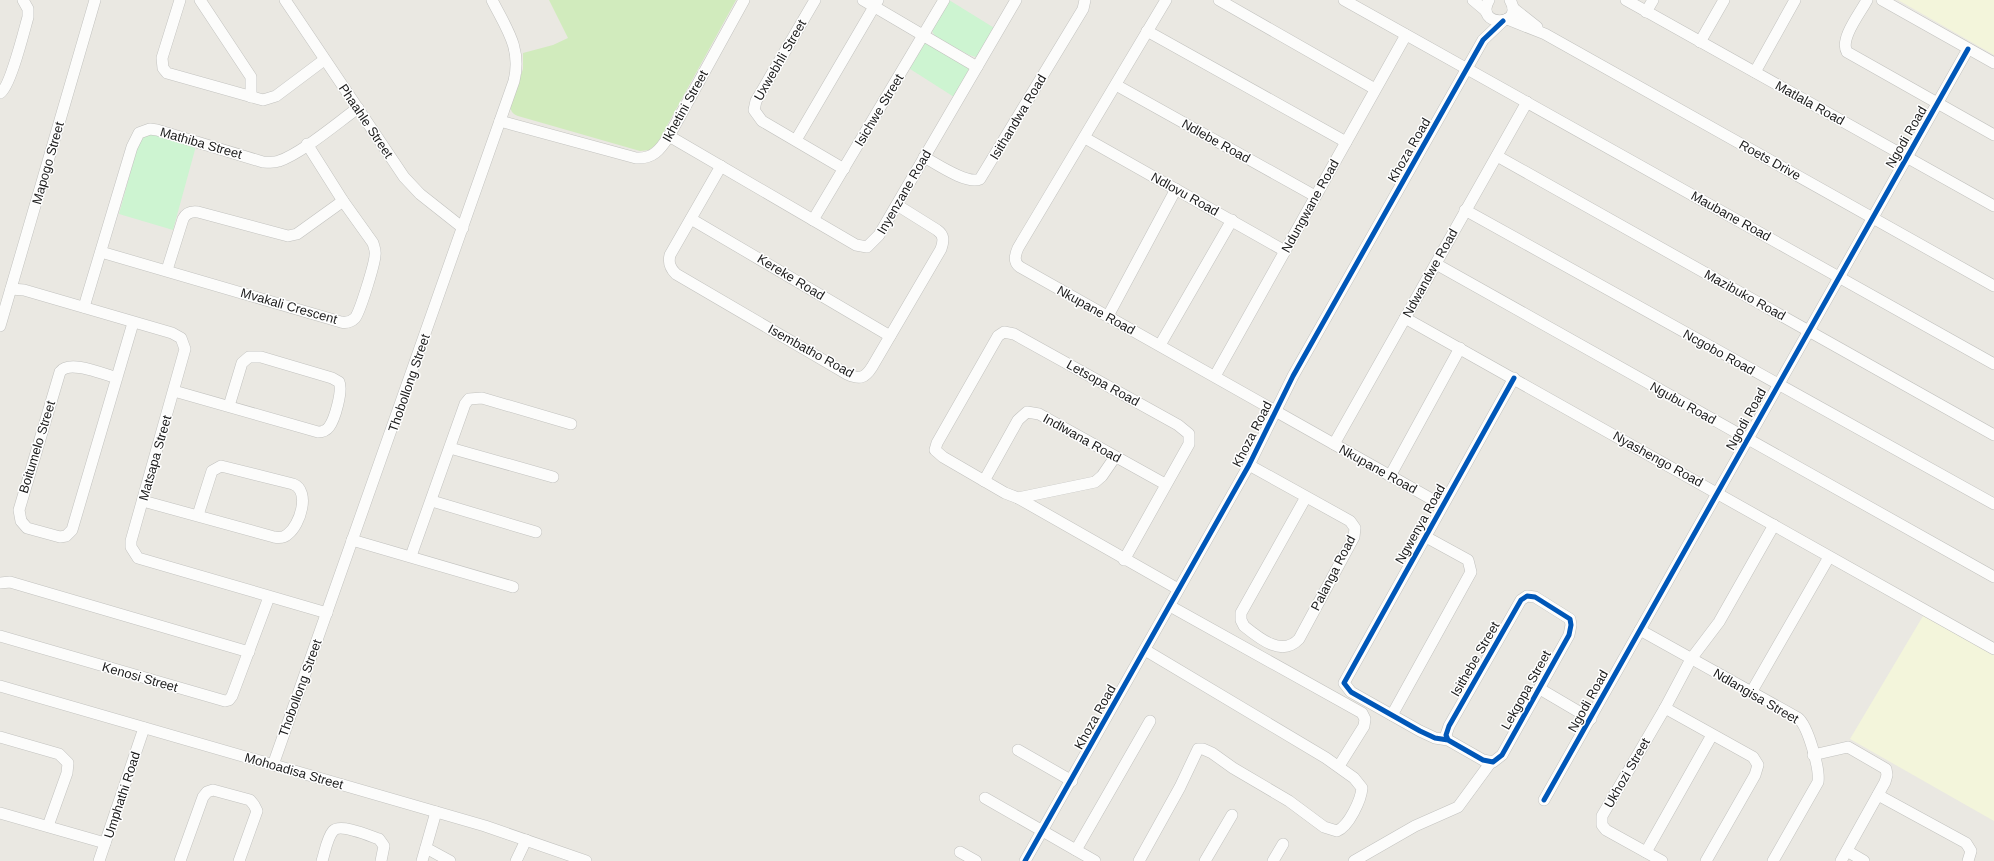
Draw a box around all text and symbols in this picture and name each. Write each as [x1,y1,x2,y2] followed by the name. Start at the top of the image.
[751,16,809,103] street label: Uxwebhli Street
[659,67,711,144] street label: Ikhetini Street
[852,71,907,149] street label: Isichwe Street
[987,72,1049,162] street label: Isithandwa Road
[1773,78,1847,128] street label: Matlala Road
[336,81,396,161] street label: Phaahle Street
[1882,104,1930,170] street label: Ngodi Road
[1385,115,1433,185] street label: Khoza Road
[1179,116,1253,166] street label: Ndlebe Road
[29,120,67,206] street label: Mapogo Street
[158,124,244,162] street label: Mathiba Street
[1737,137,1803,183] street label: Roets Drive
[874,147,934,237] street label: Inyenzane Road
[1278,157,1342,255] street label: Ndungwane Road
[1148,169,1222,219] street label: Ndlovu Road
[1688,188,1774,244] street label: Maubane Road
[1399,226,1461,320] street label: Ndwandwe Road
[755,251,827,303] street label: Kereke Road
[1702,267,1788,323] street label: Mazibuko Road
[1054,282,1138,338] street label: Nkupane Road
[239,285,339,327] street label: Mvakali Crescent
[766,321,856,381] street label: Isembatho Road
[1681,326,1757,378] street label: Ncgobo Road
[385,332,433,434] street label: Thobollong Street
[1064,357,1142,409] street label: Letsopa Road
[1647,379,1719,427] street label: Ngubu Road
[1723,385,1769,453] street label: Ngodi Road
[16,398,58,495] street label: Boitumelo Street
[1229,399,1275,469] street label: Khoza Road
[1040,410,1124,466] street label: Indlwana Road
[136,413,174,502] street label: Matsapa Street
[1610,428,1706,490] street label: Nyashengo Road
[1336,441,1420,497] street label: Nkupane Road
[1392,481,1448,567] street label: Ngwenya Road
[1308,533,1358,613] street label: Palanga Road
[1448,619,1503,699] street label: Isithebe Street
[275,637,325,739] street label: Thobollong Street
[1498,647,1554,732] street label: Lekgopa Street
[100,659,180,695] street label: Kenosi Street
[1711,665,1802,727] street label: Ndlangisa Street
[1565,667,1611,735] street label: Ngodi Road
[1071,682,1119,752] street label: Khoza Road
[1601,735,1653,811] street label: Ukhozi Street
[101,750,143,840] street label: Umphathi Road
[243,750,345,792] street label: Mohoadisa Street

